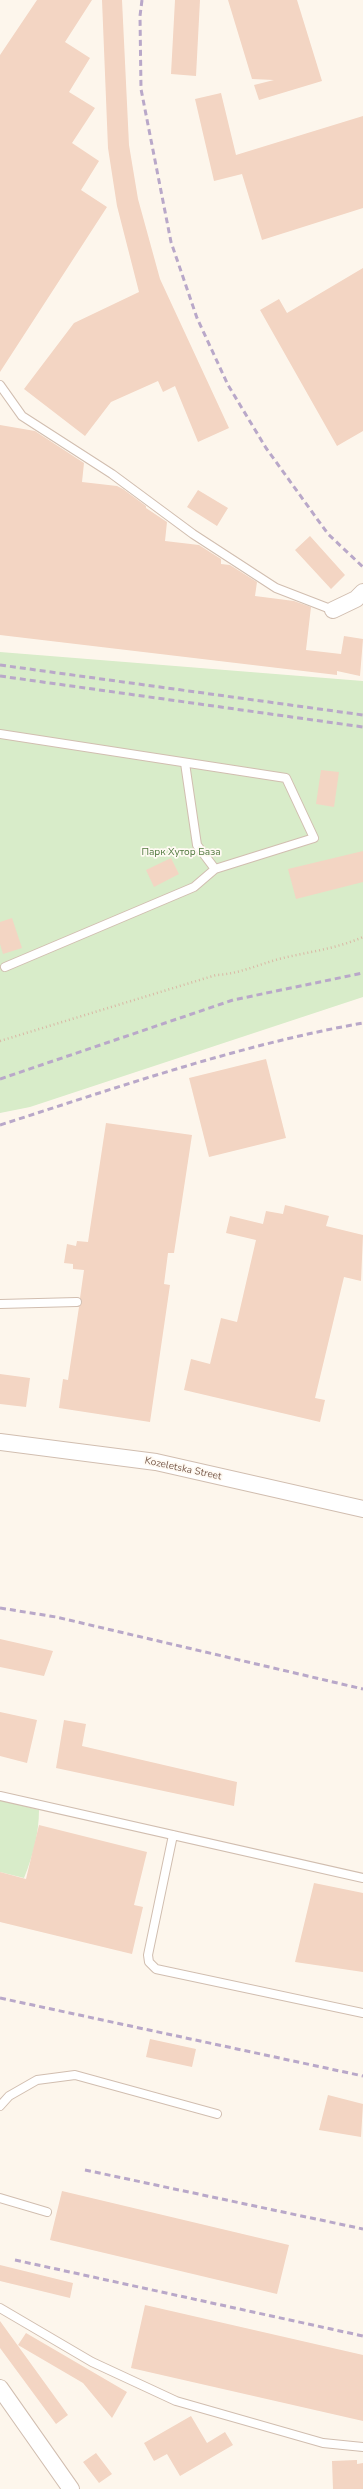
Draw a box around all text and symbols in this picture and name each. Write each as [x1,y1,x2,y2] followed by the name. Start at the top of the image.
[141,847,221,859] park label: Парк Хутор База
[144,1455,222,1483] street label: Kozeletska Street

